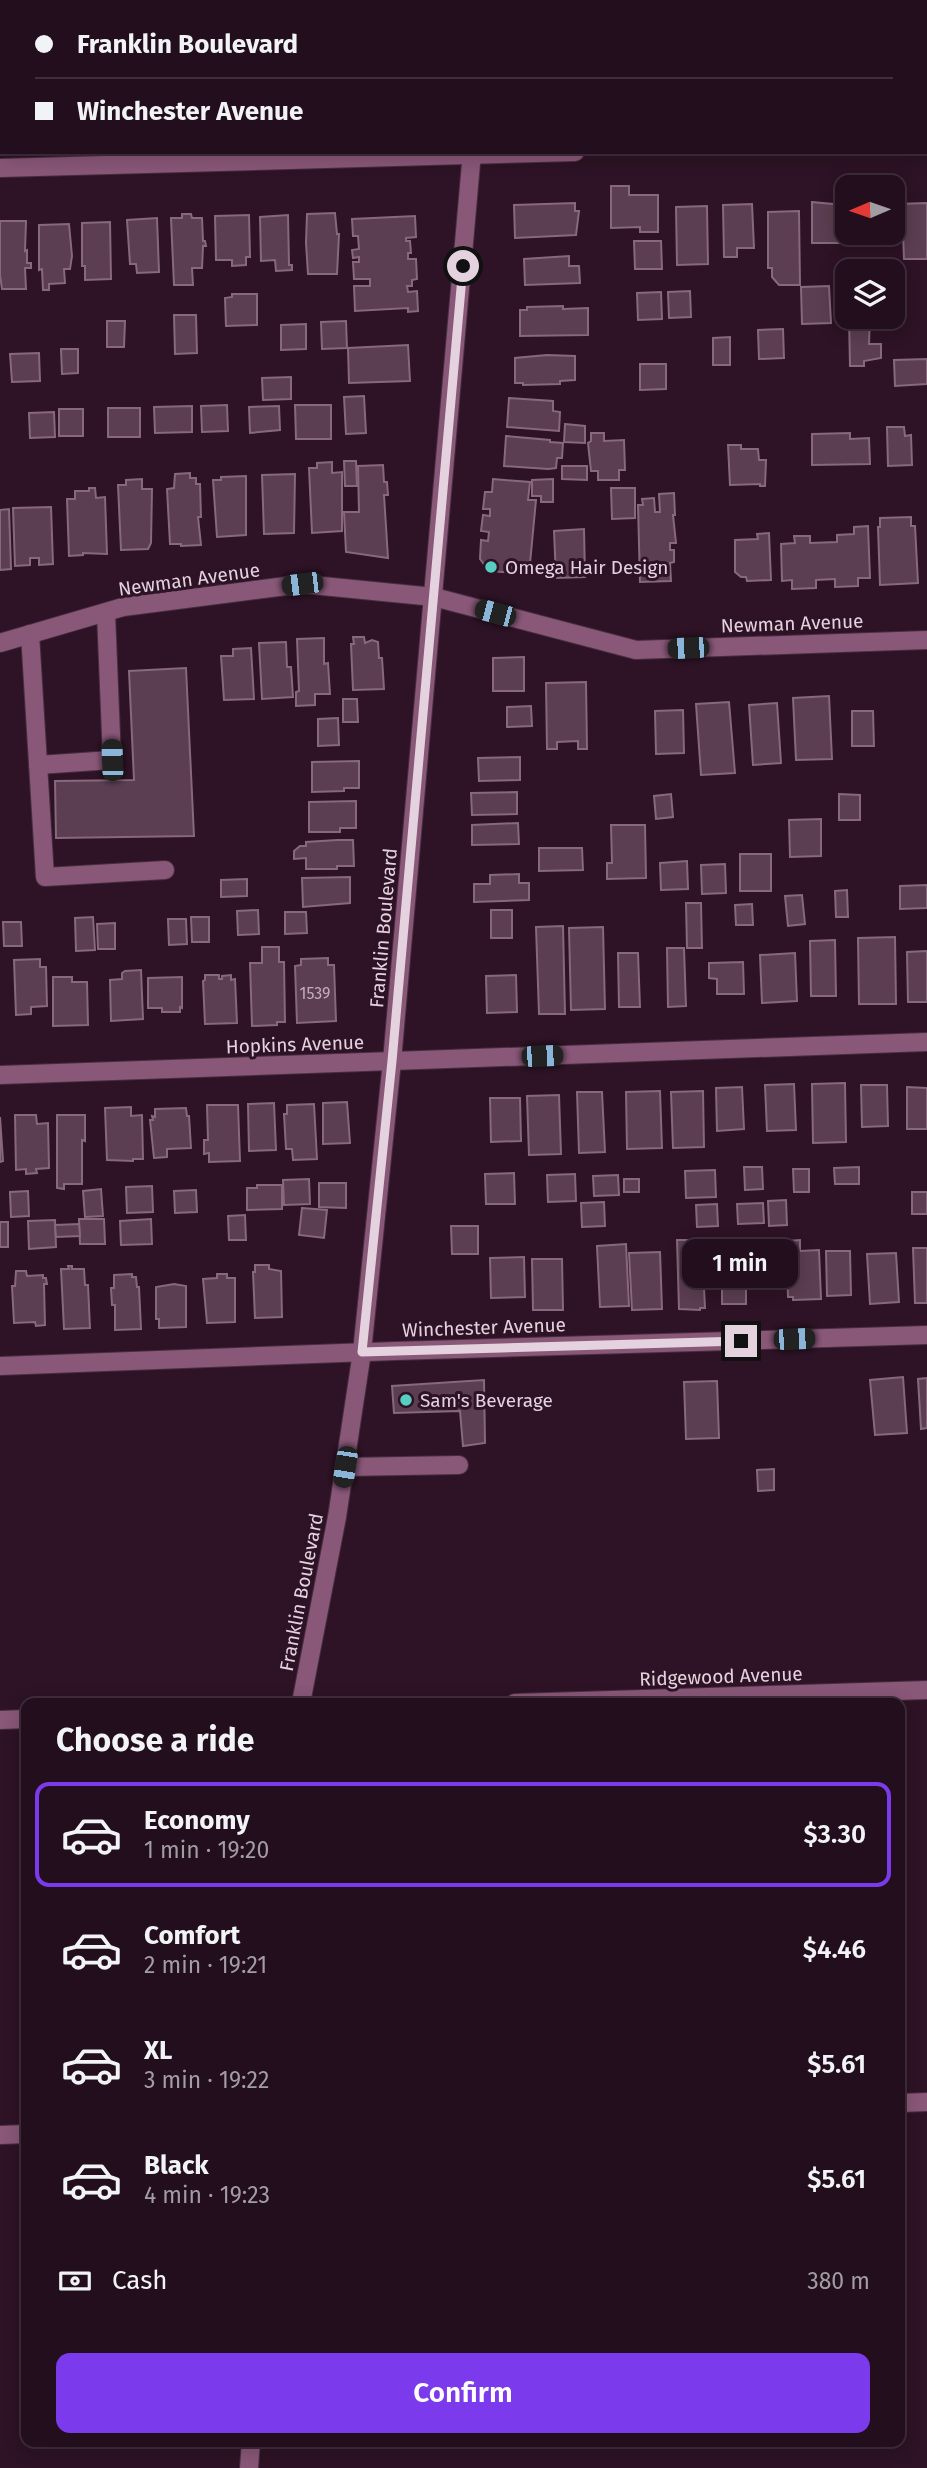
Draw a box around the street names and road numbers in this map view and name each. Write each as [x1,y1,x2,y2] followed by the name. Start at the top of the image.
[117,558,261,601] street label: Newman Avenue
[720,610,864,637] street label: Newman Avenue
[365,847,402,1009] street label: Franklin Boulevard
[225,1031,365,1058] street label: Hopkins Avenue
[402,1313,566,1342] street label: Winchester Avenue
[275,1511,328,1673] street label: Franklin Boulevard
[639,1662,803,1691] street label: Ridgewood Avenue

